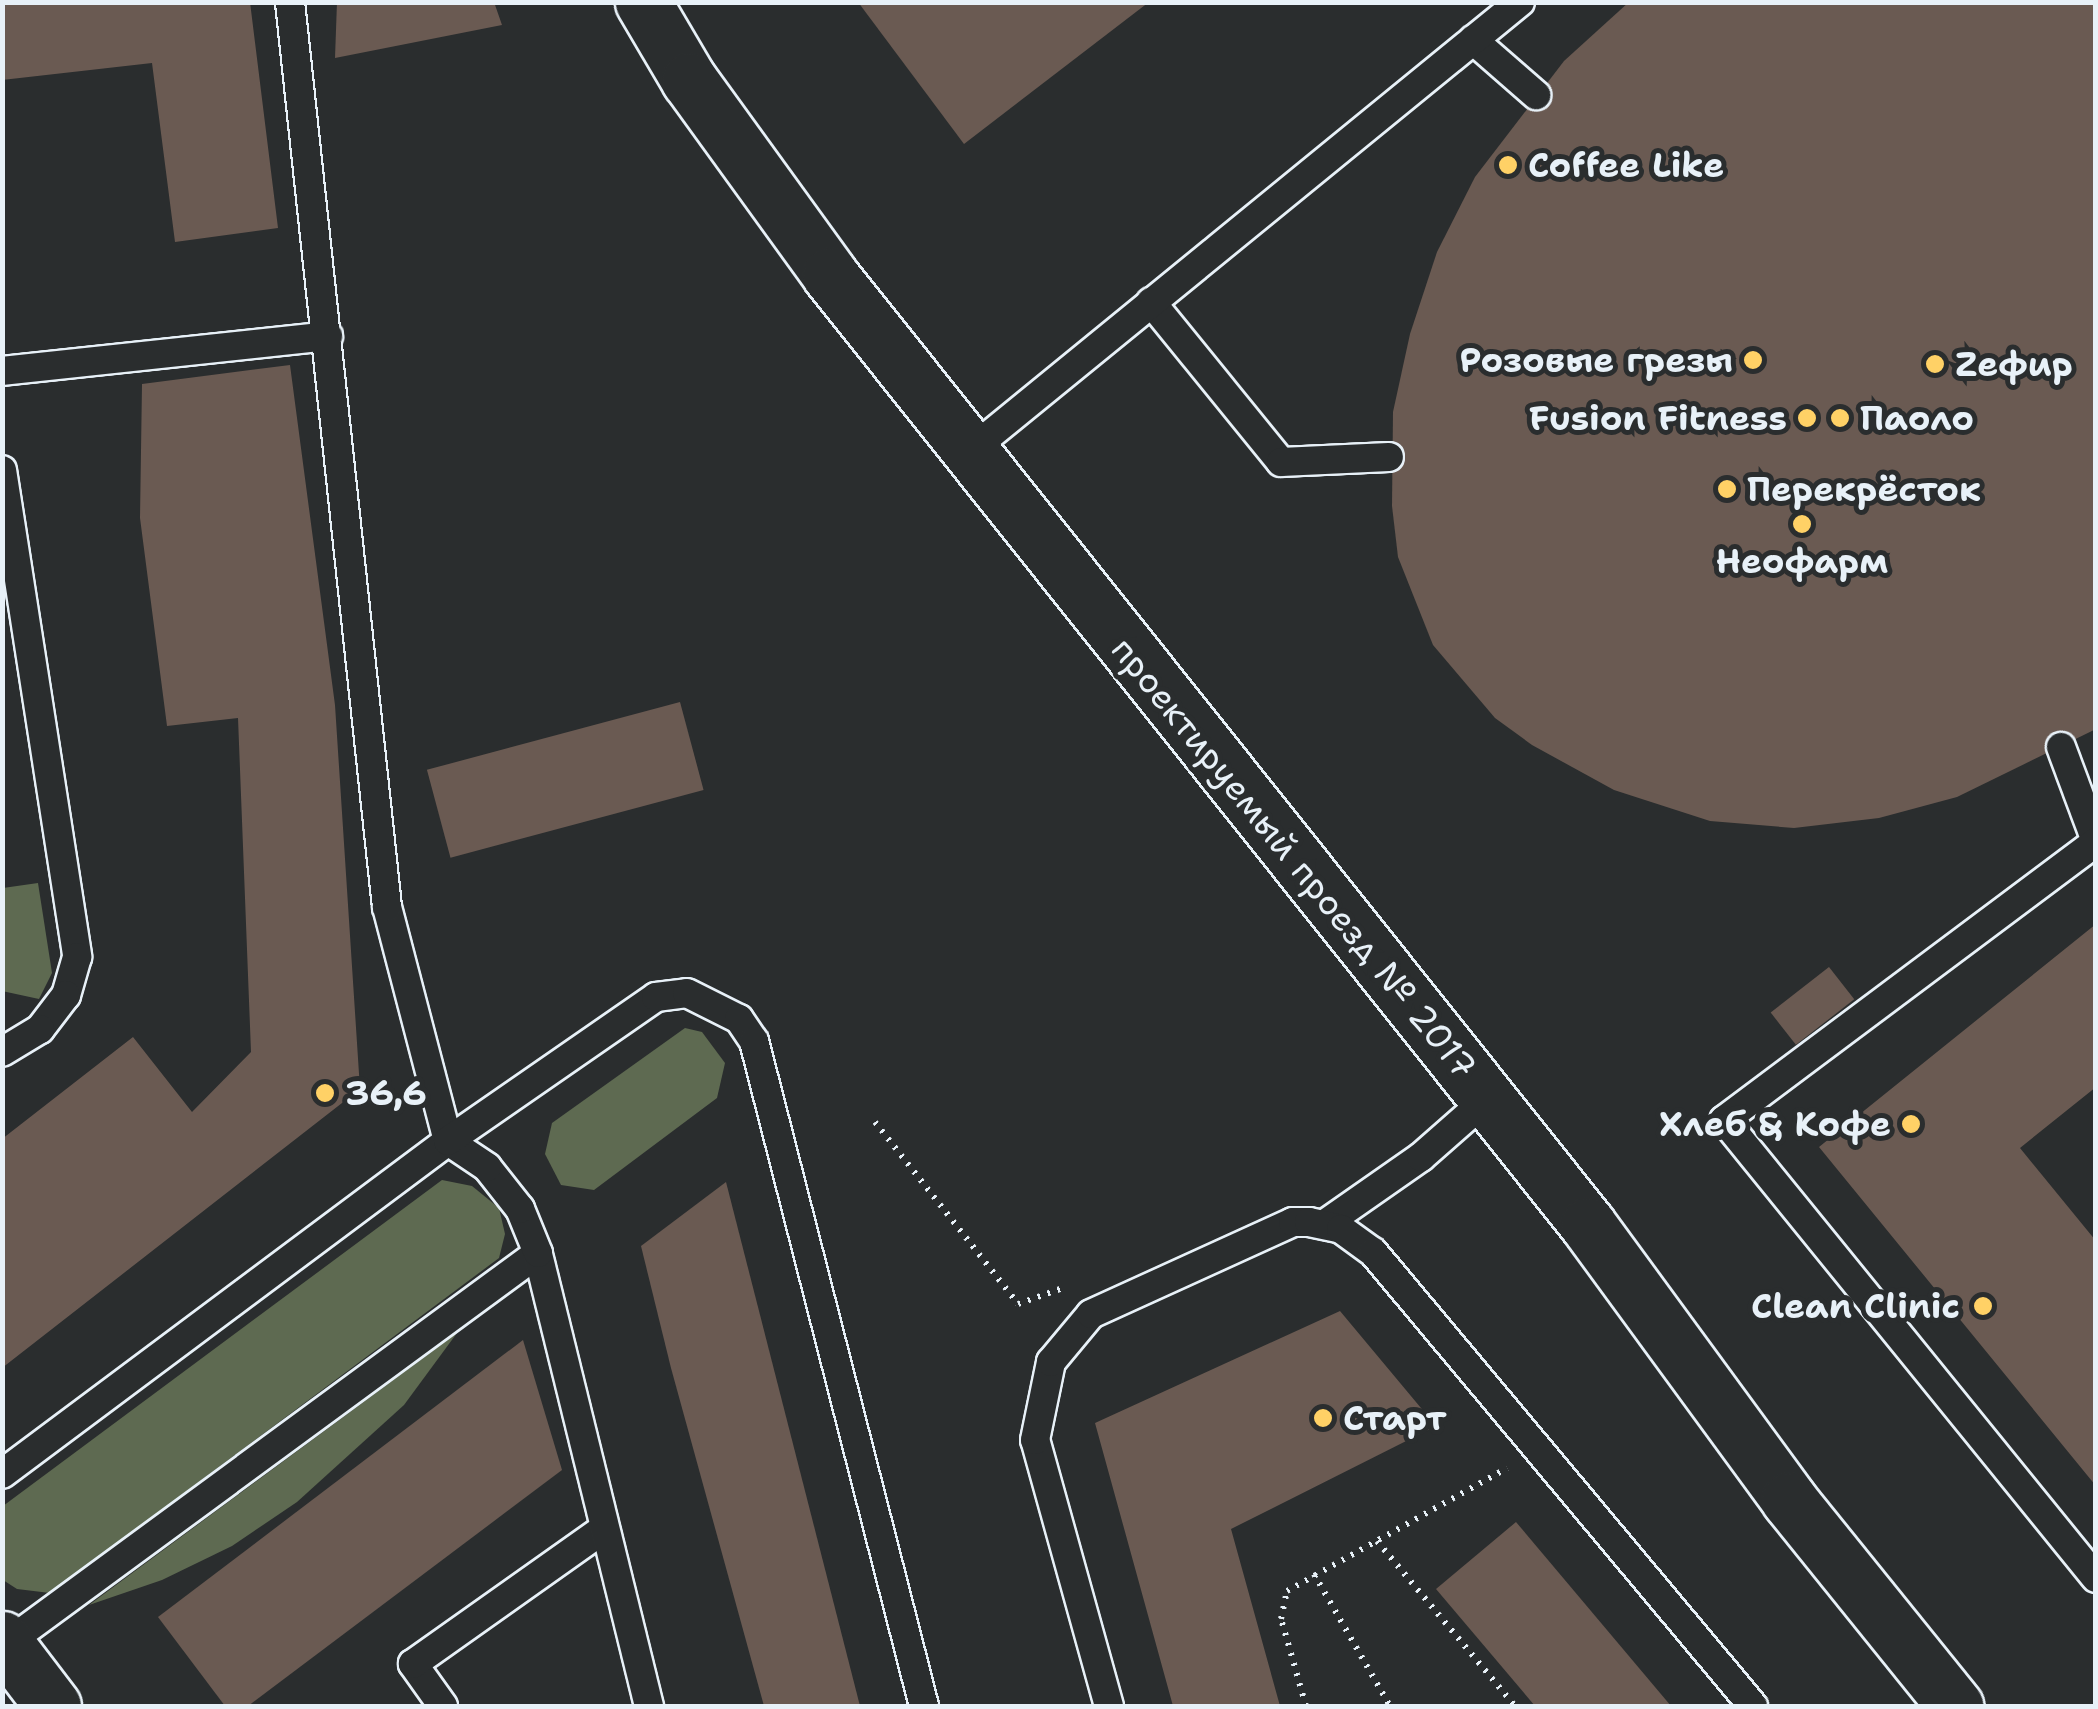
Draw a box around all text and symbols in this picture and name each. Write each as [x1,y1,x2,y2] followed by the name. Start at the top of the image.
[1528,144,1724,186] place label: Coffee Like
[1497,154,1519,176] marker: Coffee Like
[1459,339,1733,381] place label: Розовые грезы
[1955,343,2073,385] place label: Zефир
[1742,349,1764,371] marker: Розовые грезы
[1924,353,1946,375] marker: Zефир
[1529,397,1787,439] place label: Fusion Fitness
[1860,397,1974,439] place label: Паоло
[1796,407,1818,429] marker: Fusion Fitness
[1829,407,1851,429] marker: Паоло
[1747,468,1981,510] place label: Перекрёсток
[1716,478,1738,500] marker: Перекрёсток
[1791,513,1813,535] marker: Неофарм
[1716,540,1888,582] place label: Неофарм
[1103,629,1485,1087] street label: проектируемый проезд № 2017
[345,1072,427,1114] place label: 36,6
[314,1082,336,1104] marker: 36,6
[1659,1103,1891,1145] place label: Хлеб & Кофе
[1900,1113,1922,1135] marker: Хлеб & Кофе
[1751,1285,1960,1327] place label: Clean Clinic
[1970,1293,1996,1319] marker: Clean Clinic
[1343,1397,1447,1439] place label: Старт
[1312,1407,1334,1429] marker: Старт

